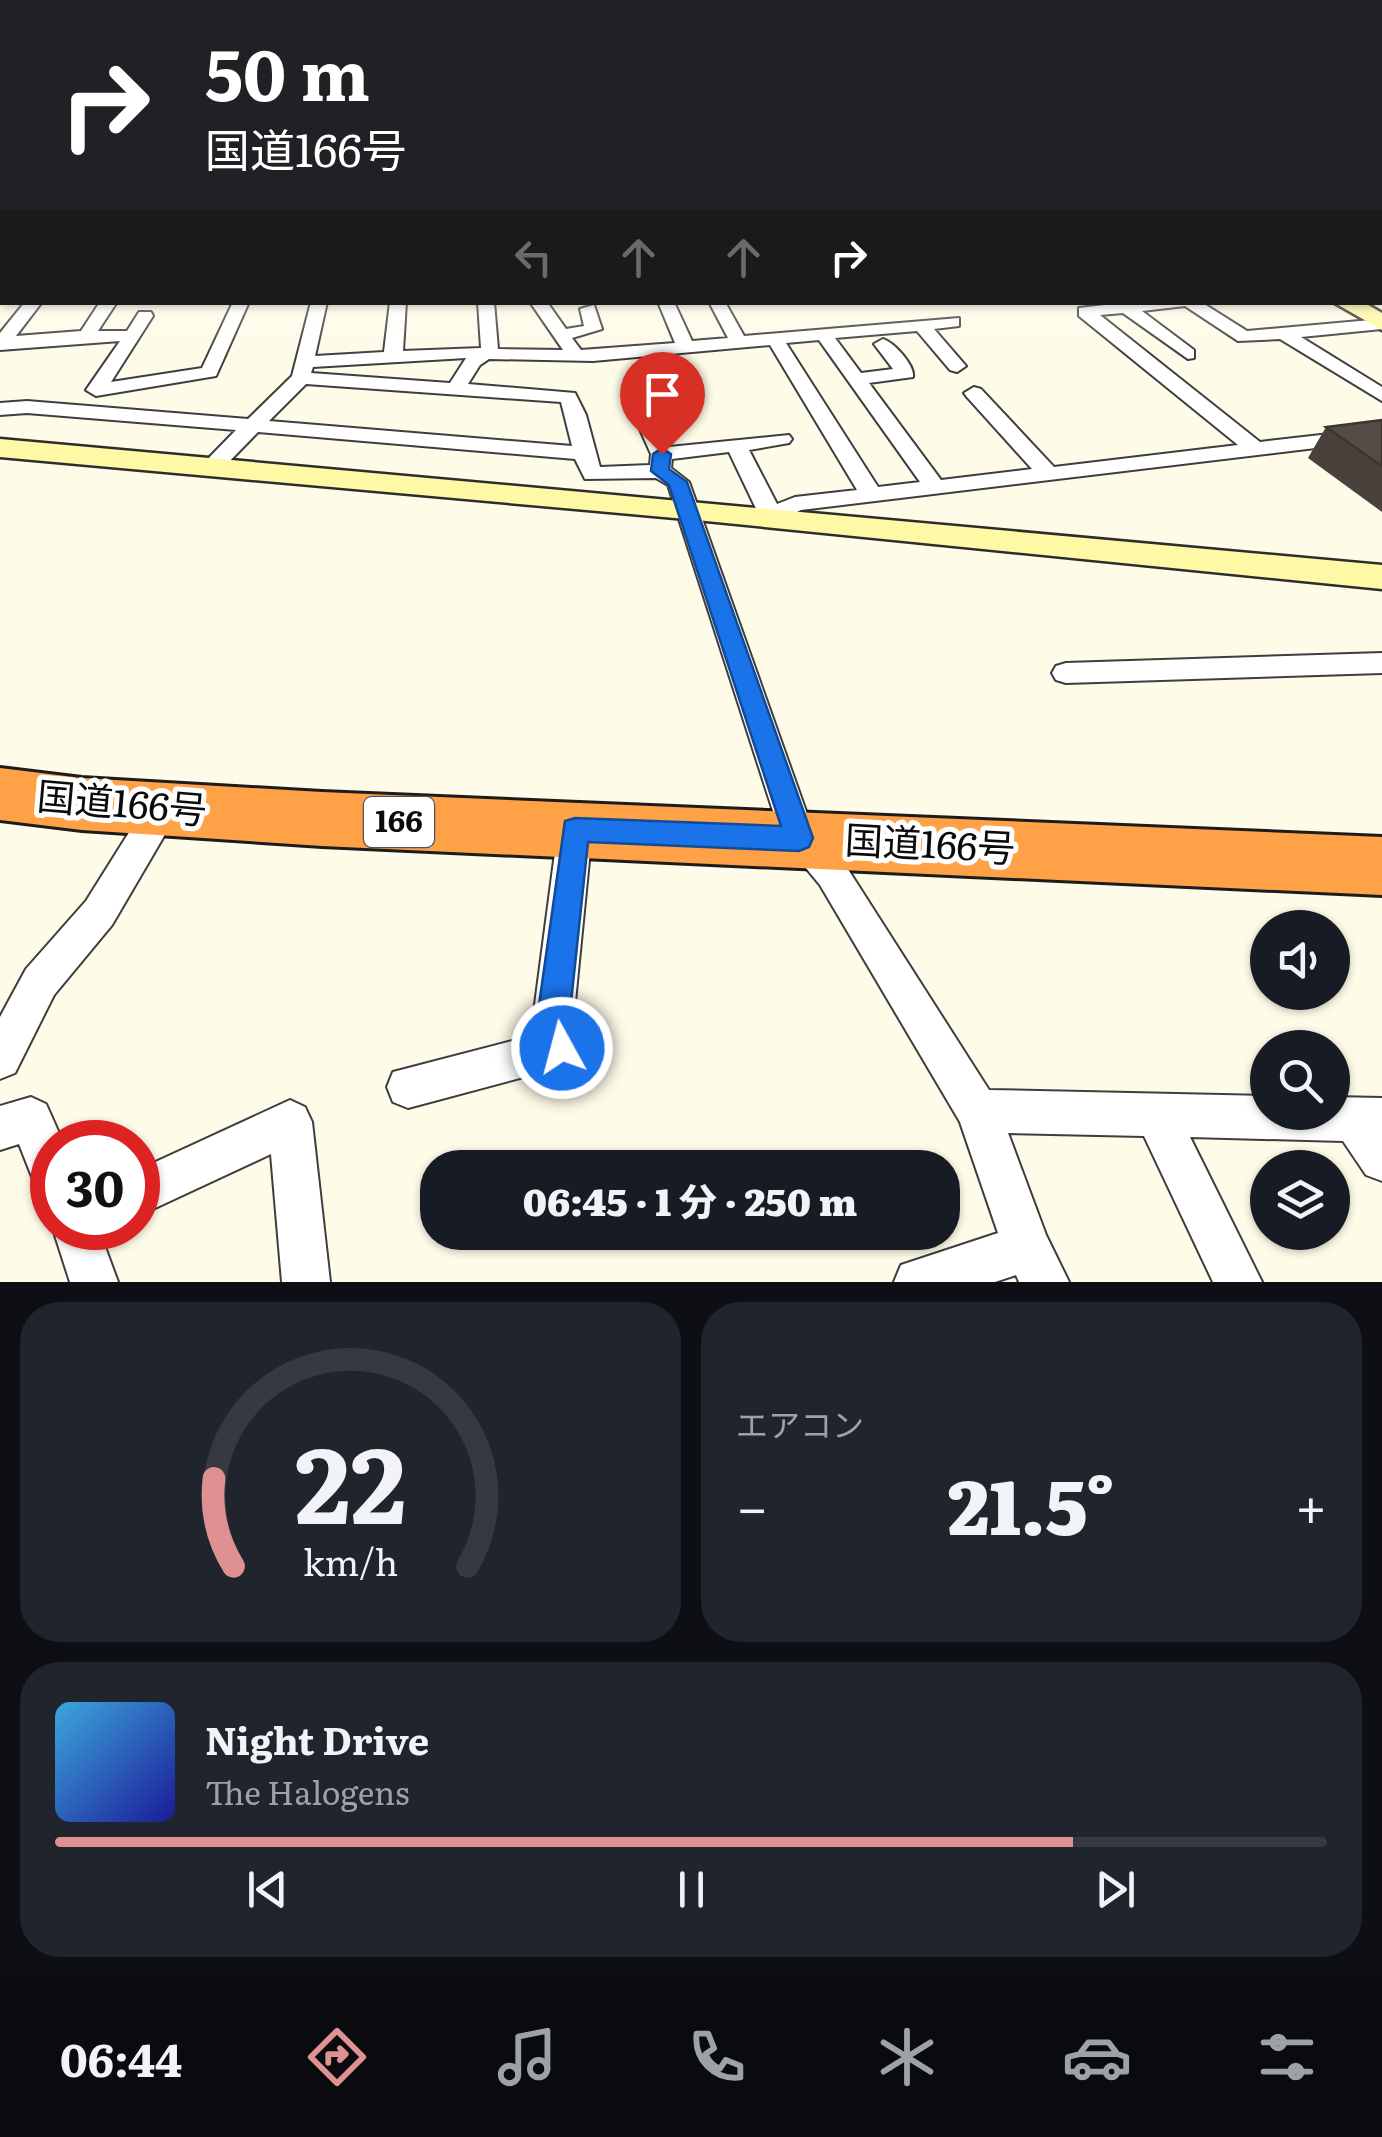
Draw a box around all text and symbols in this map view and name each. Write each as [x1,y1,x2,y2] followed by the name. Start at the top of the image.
[205,19,370,123] text: 50 m
[40,40,170,170] icon: right
[205,114,407,181] text: 国道166号
[506,230,561,285] icon: left
[611,230,666,285] icon: ahead
[716,230,771,285] icon: ahead
[821,230,876,285] icon: right
[620,352,705,455] pin
[635,367,690,422] icon: arrive
[35,765,210,836] street label: 国道166号
[364,797,434,847] road number: 166
[844,809,1017,874] street label: 国道166号
[1250,910,1350,1250] map controls
[1250,910,1350,1010] button: sound
[510,996,614,1100] position arrow
[1250,1030,1350,1130] button: search
[30,1120,160,1250] speed limit sign: 30
[1250,1150,1350,1250] button: layers
[523,1171,857,1228] text: 06:45 · 1 分 · 250 m
[736,1399,864,1447] text: エアコン
[295,1402,406,1556] text: 22
[948,1447,1115,1558] text: 21.5°
[736,1463,768,1545] text: −
[1295,1463,1327,1545] text: +
[303,1534,398,1587] text: km/h
[205,1710,429,1767] text: Night Drive
[205,1767,409,1815] text: The Halogens
[240,1862,295,1917] icon: previous
[664,1862,719,1917] icon: pause
[1088,1862,1143,1917] icon: next
[302,2022,372,2092] icon: directions
[492,2022,562,2092] icon: music
[682,2022,752,2092] icon: phone
[872,2022,942,2092] icon: climate
[1062,2022,1132,2092] icon: car
[1252,2022,1322,2092] icon: filters
[60,2024,182,2091] text: 06:44

